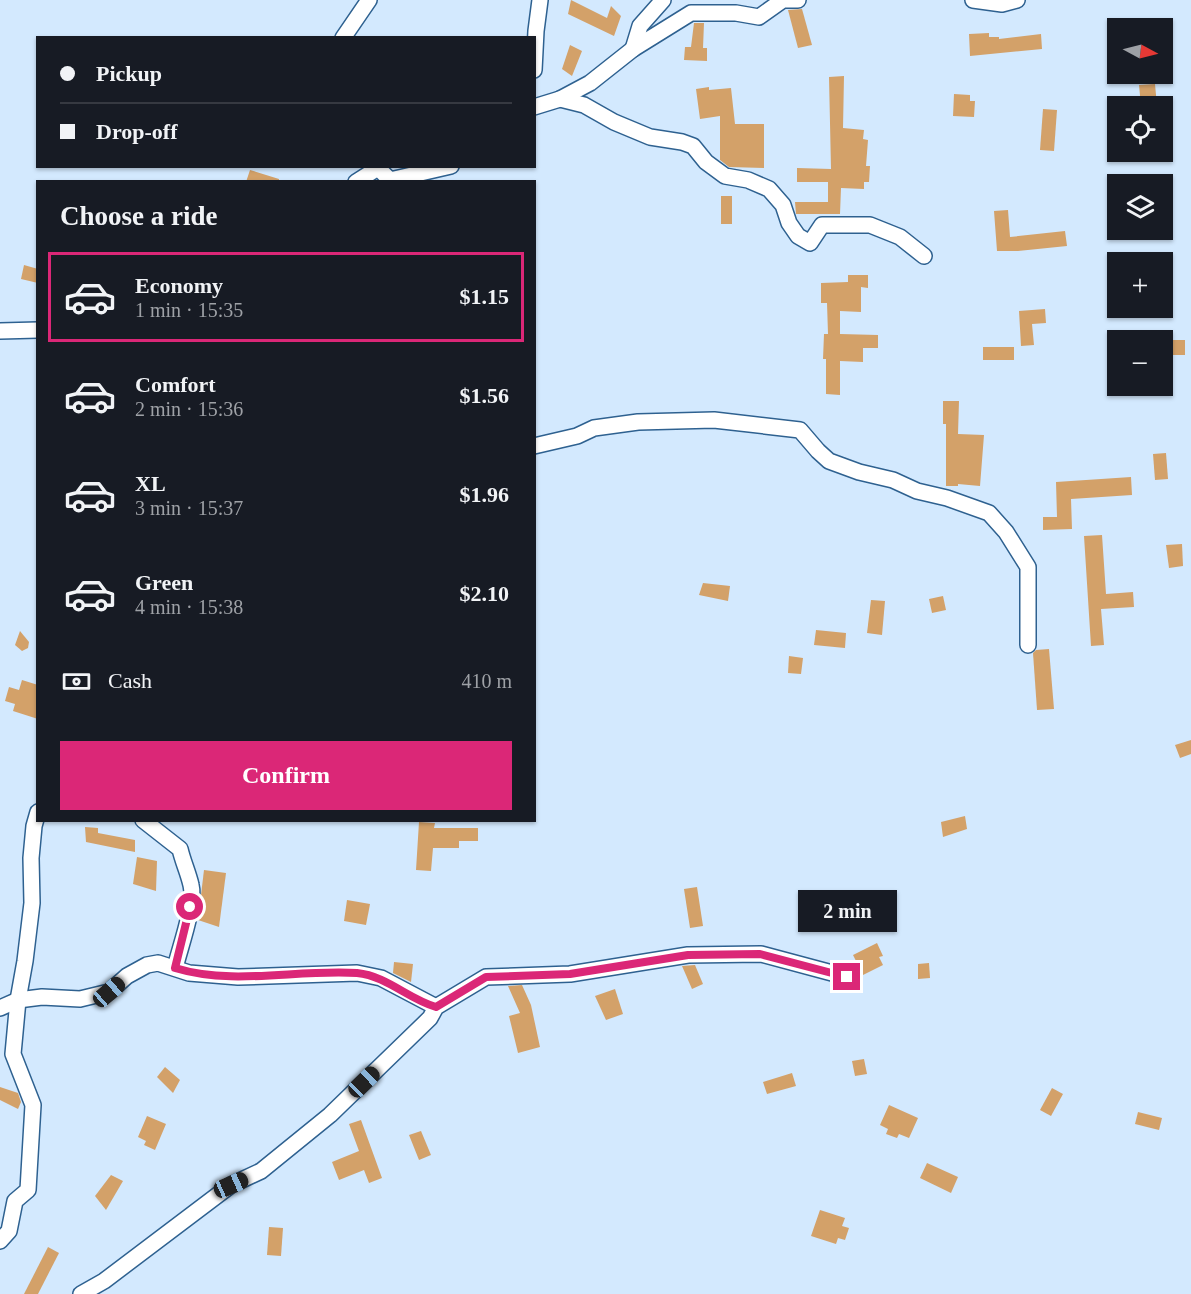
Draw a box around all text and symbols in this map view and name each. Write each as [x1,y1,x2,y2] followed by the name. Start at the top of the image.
[1107,18,1173,84] north arrow
[1107,18,1173,396] map controls
[96,61,162,86] text: Pickup
[1107,96,1173,162] button: locate
[96,119,177,144] text: Drop-off
[1107,174,1173,240] button: layers
[60,201,218,231] text: Choose a ride
[1107,252,1173,318] button: +
[63,270,117,324] icon: car
[135,273,223,298] text: Economy
[460,284,509,309] text: $1.15
[135,299,243,321] text: 1 min · 15:35
[1107,330,1173,396] button: −
[63,369,117,423] icon: car
[135,372,216,397] text: Comfort
[460,383,509,408] text: $1.56
[135,398,243,420] text: 2 min · 15:36
[63,468,117,522] icon: car
[135,471,166,496] text: XL
[460,482,509,507] text: $1.96
[135,497,243,519] text: 3 min · 15:37
[63,567,117,621] icon: car
[135,570,193,595] text: Green
[460,581,509,606] text: $2.10
[135,596,243,618] text: 4 min · 15:38
[60,665,93,698] icon: cash
[108,668,152,693] text: Cash
[461,670,512,692] text: 410 m
[60,741,512,810] button: Confirm
[798,890,896,932] callout: 2 min
[176,893,203,920] route start
[823,900,872,922] text: 2 min
[833,963,860,990] route end
[90,973,128,1011] car
[345,1063,383,1101] car
[211,1169,251,1201] car

